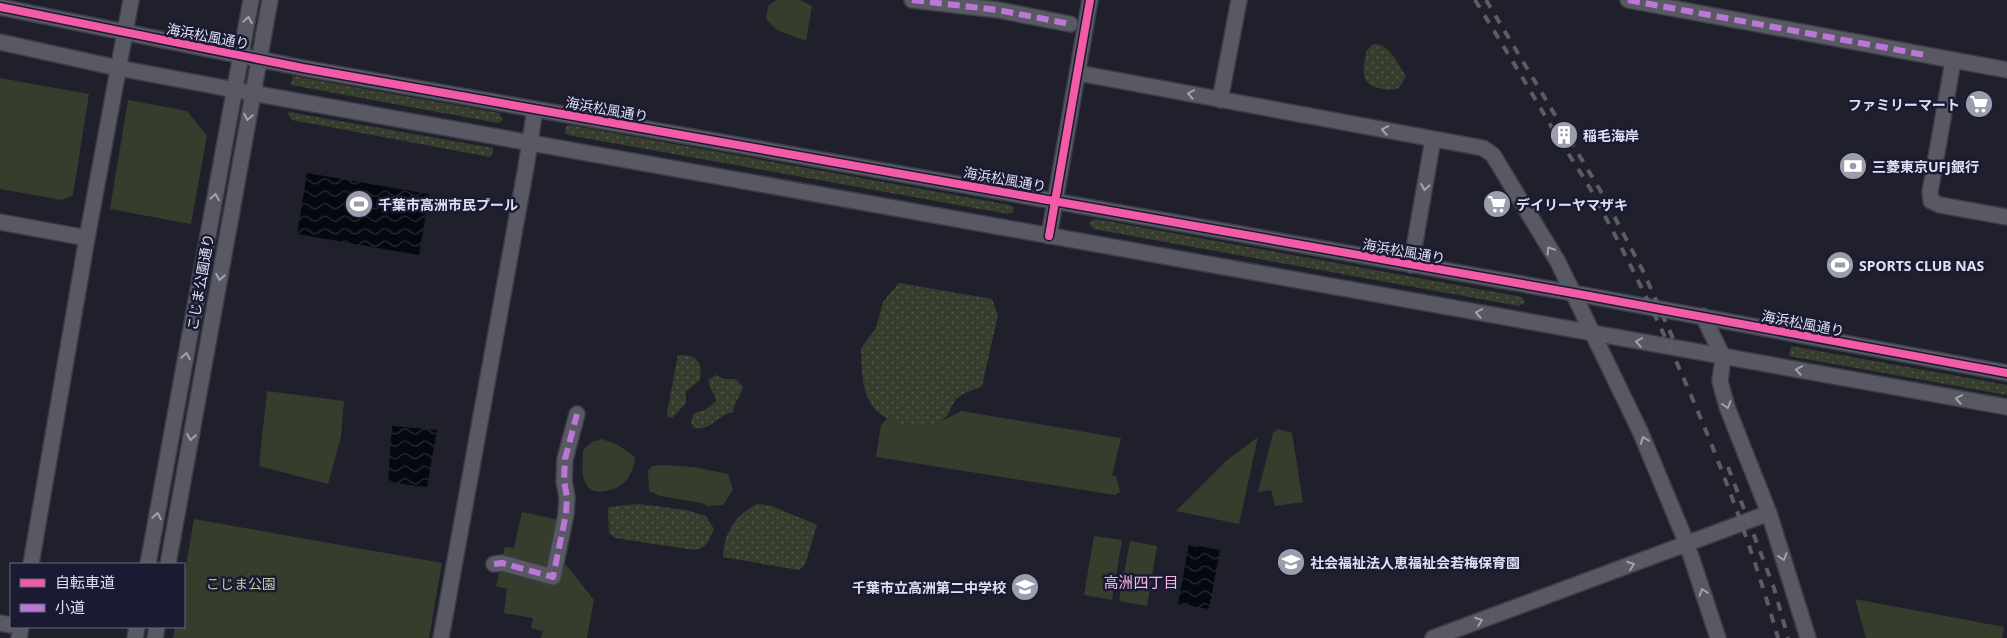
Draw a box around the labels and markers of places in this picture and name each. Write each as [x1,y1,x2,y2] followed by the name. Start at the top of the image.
[1964,89,1994,119] supermarket icon: ファミリーマート
[1848,95,1960,114] place label: ファミリーマート
[1549,120,1579,150] building icon: 稲毛海岸
[1583,126,1639,145] place label: 稲毛海岸
[1838,151,1868,181] bank icon: 三菱東京UFJ銀行
[1872,157,1979,176] place label: 三菱東京UFJ銀行
[344,189,374,219] sports icon: 千葉市高洲市民プール
[1482,189,1512,219] supermarket icon: デイリーヤマザキ
[378,195,518,214] place label: 千葉市高洲市民プール
[1516,195,1628,214] place label: デイリーヤマザキ
[1825,250,1855,280] sports icon: SPORTS CLUB NAS
[1859,256,1984,275] place label: SPORTS CLUB NAS
[1276,547,1306,577] school or university icon: 社会福祉法人恵福祉会若梅保育園
[1310,553,1520,572] place label: 社会福祉法人恵福祉会若梅保育園
[1010,572,1040,602] school or university icon: 千葉市立高洲第二中学校
[852,578,1006,597] place label: 千葉市立高洲第二中学校

